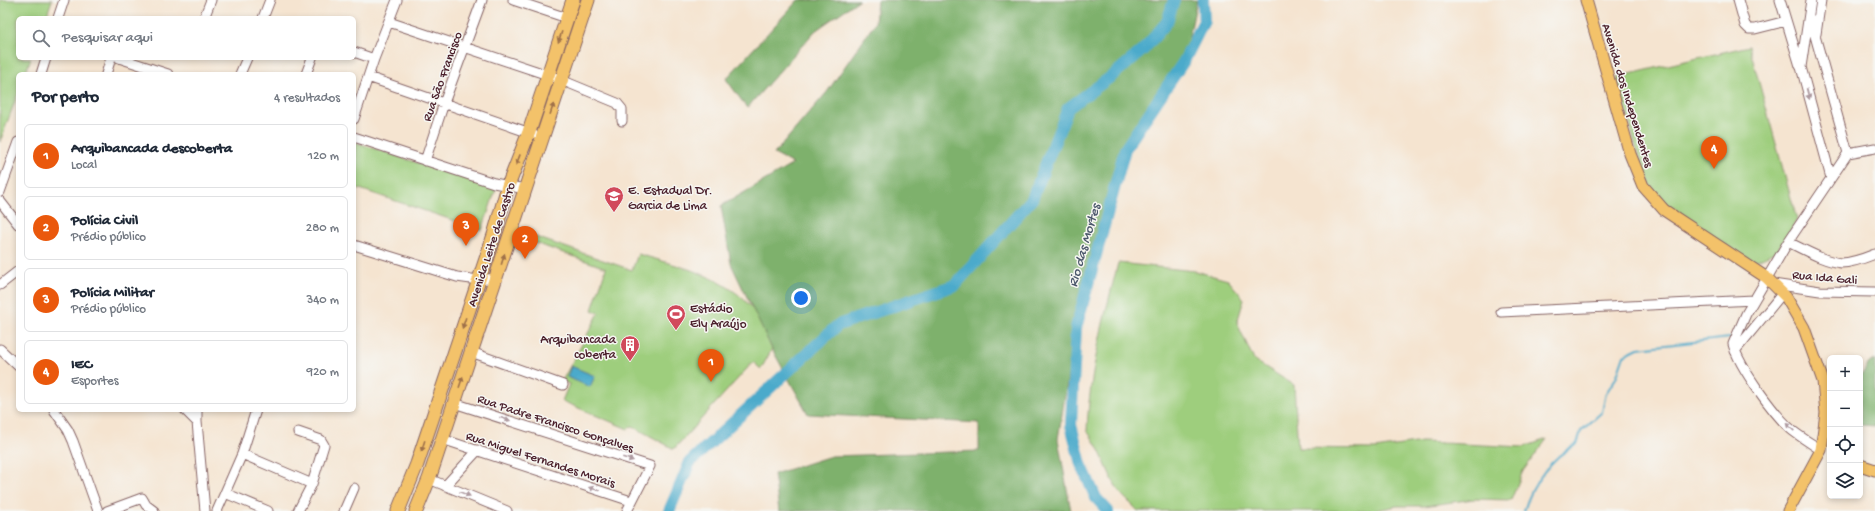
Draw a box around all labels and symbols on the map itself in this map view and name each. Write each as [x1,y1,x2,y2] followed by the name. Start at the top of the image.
[1598,22,1656,171] street label: Avenida dos Independentes
[420,30,467,124] street label: Rua São Francisco
[557,31,563,43] one-way arrow
[1805,88,1811,100] one-way arrow
[550,102,556,114] one-way arrow
[1701,136,1727,169] pin: 4
[514,154,520,166] one-way arrow
[465,181,520,309] street label: Avenida Leite de Castro
[628,184,713,214] place label: E. Estadual Dr. Garcia de Lima
[603,185,625,213] school or university icon: E. Estadual Dr. Garcia de Lima
[1065,201,1106,289] water label: Rio das Mortes
[453,213,479,246] pin: 3
[512,226,538,259] pin: 2
[500,252,506,264] one-way arrow
[1792,268,1858,289] street label: Rua Ida Gali
[791,288,811,308] your location
[690,302,747,332] place label: Estádio Ely Araújo
[665,303,687,331] sports icon: Estádio Ely Araújo
[461,317,467,329] one-way arrow
[540,333,617,363] place label: Arquibancada coberta
[619,334,641,362] building icon: Arquibancada coberta
[698,349,724,382] pin: 1
[459,375,465,387] one-way arrow
[475,392,636,457] street label: Rua Padre Francisco Gonçalves
[499,417,511,423] one-way arrow
[1785,422,1795,432] one-way arrow
[464,429,618,492] street label: Rua Miguel Fernandes Morais
[420,441,426,453] one-way arrow
[623,457,635,463] one-way arrow
[587,486,599,492] one-way arrow
[459,491,471,497] one-way arrow

